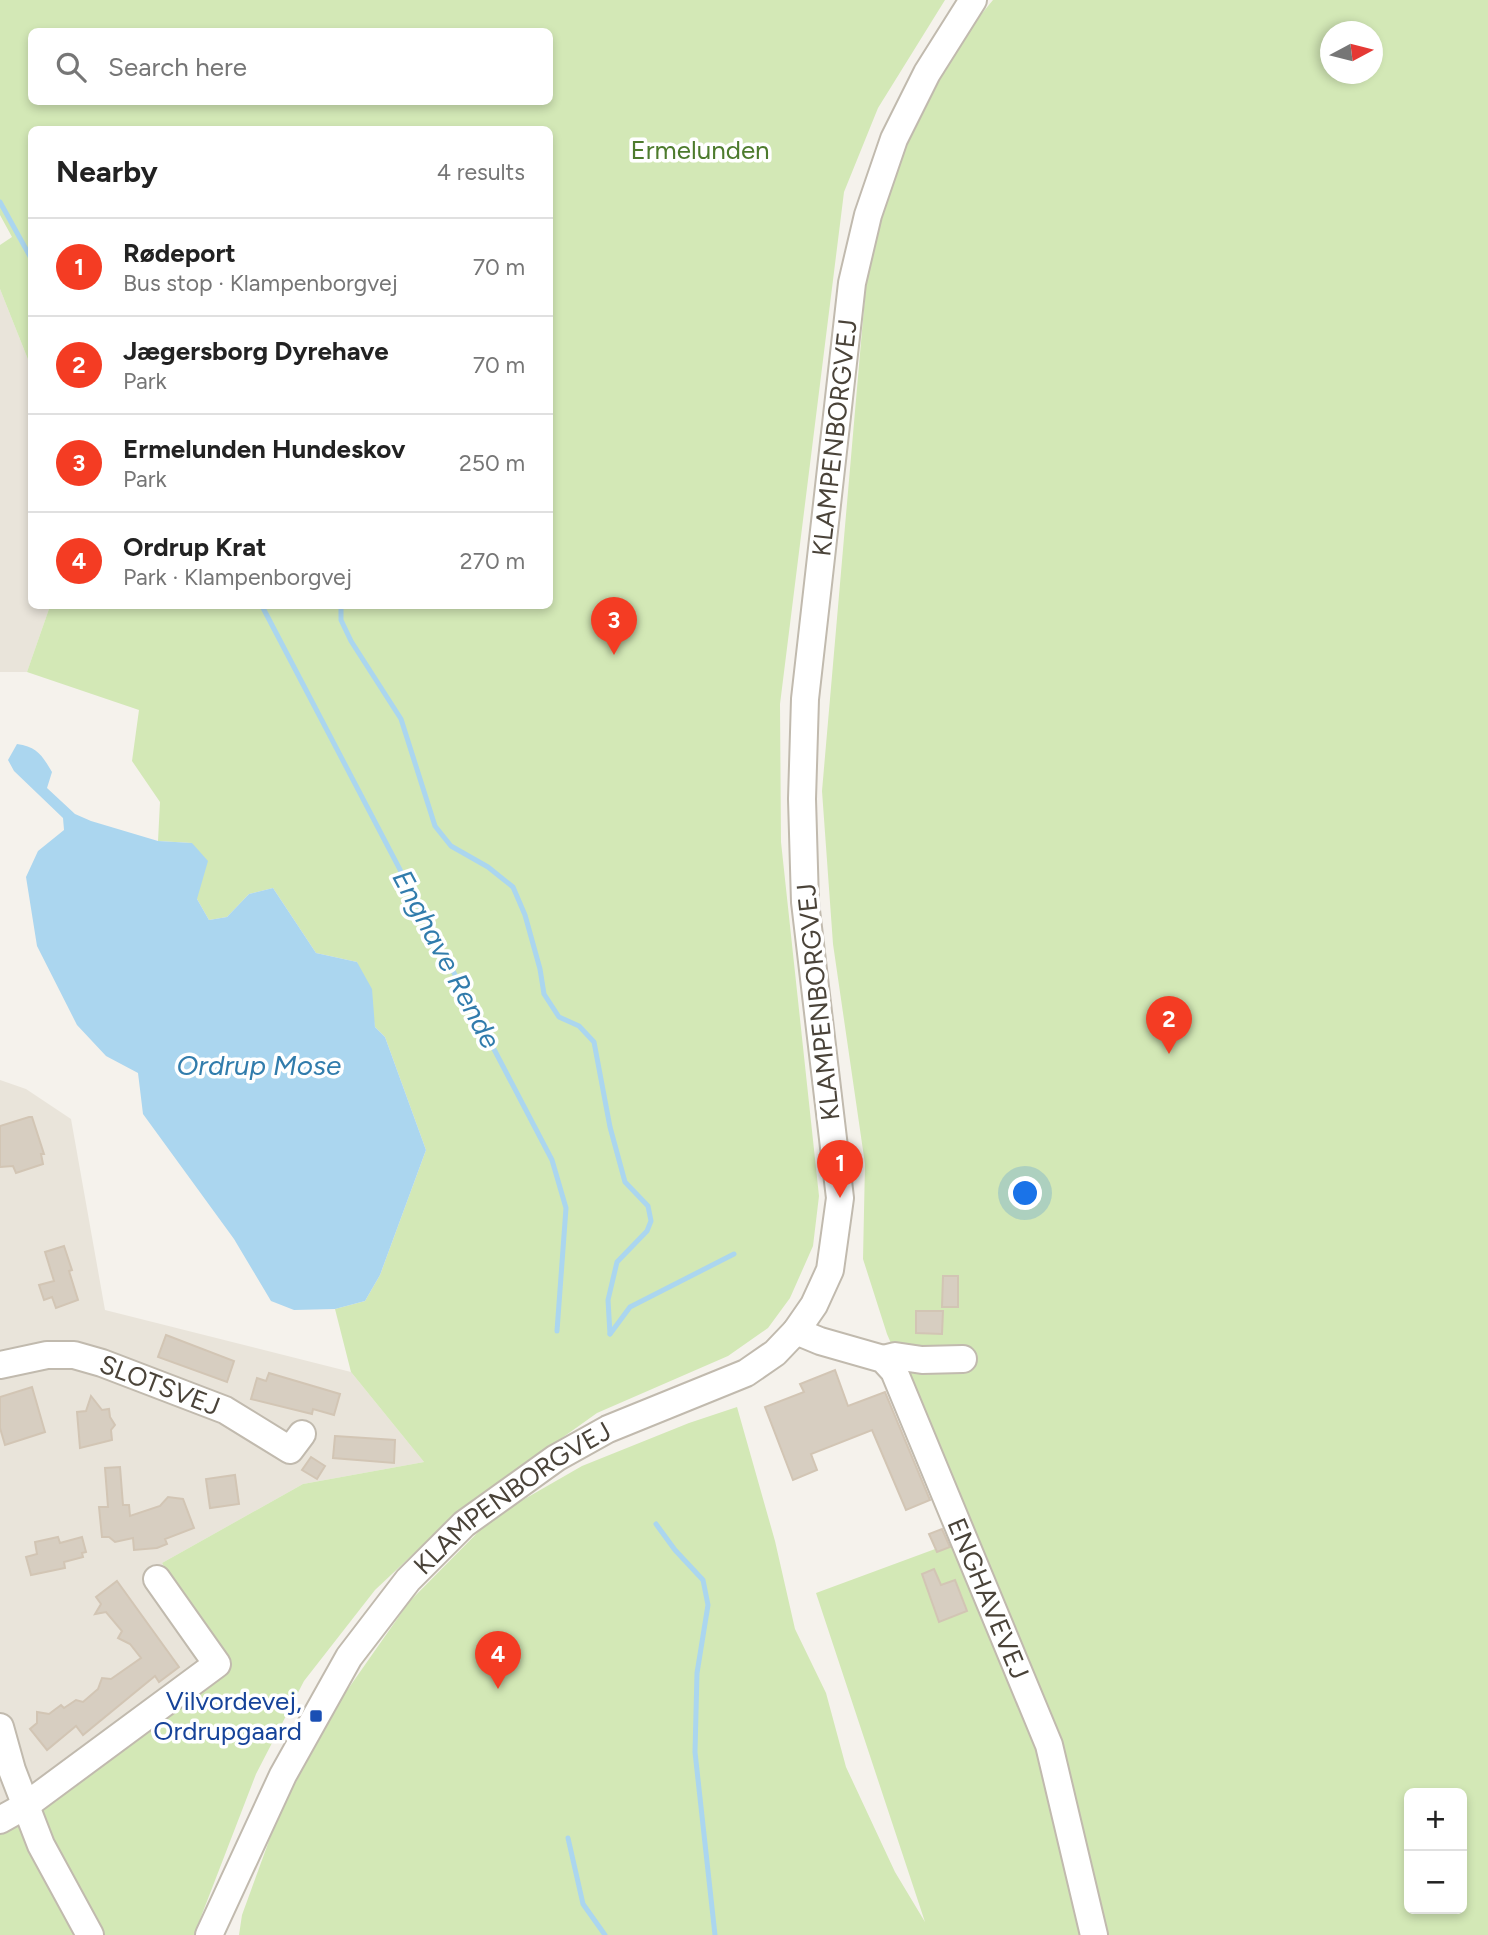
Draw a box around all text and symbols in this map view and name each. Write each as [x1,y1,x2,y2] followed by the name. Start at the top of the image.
[1320,21,1383,84] north arrow
[28,28,553,105] search box
[52,48,90,86] icon: search
[108,51,247,83] text: Search here
[630,134,770,166] park label: Ermelunden
[56,153,158,190] text: Nearby
[437,158,525,186] text: 4 results
[123,237,236,269] text: Rødeport
[74,253,84,281] text: 1
[473,253,525,281] text: 70 m
[123,269,398,297] text: Bus stop · Klampenborgvej
[805,317,864,558] street label: KLAMPENBORGVEJ
[123,335,389,367] text: Jægersborg Dyrehave
[72,351,86,379] text: 2
[473,351,525,379] text: 70 m
[123,367,167,395] text: Park
[123,433,405,465] text: Ermelunden Hundeskov
[73,449,85,477] text: 3
[459,449,525,477] text: 250 m
[123,465,167,493] text: Park
[123,531,267,563] text: Ordrup Krat
[72,547,86,575] text: 4
[460,547,525,575] text: 270 m
[123,563,352,591] text: Park · Klampenborgvej
[591,597,637,655] pin: 3
[386,864,508,1054] water label: Enghave Rende
[790,882,846,1122] street label: KLAMPENBORGVEJ
[1146,996,1192,1054] pin: 2
[177,1048,341,1082] water label: Ordrup Mose
[817,1140,863,1198] pin: 1
[1008,1176,1042,1210] your location
[95,1348,224,1423] street label: SLOTSVEJ
[407,1415,617,1581] street label: KLAMPENBORGVEJ
[941,1513,1036,1684] street label: ENGHAVEVEJ
[475,1631,521,1689] pin: 4
[153,1685,302,1747] place label: Vilvordevej, Ordrupgaard
[308,1708,324,1724] marker: Vilvordevej, Ordrupgaard
[1404,1788,1467,1914] map controls
[1404,1788,1467,1851] button: +
[1404,1851,1467,1914] button: −

